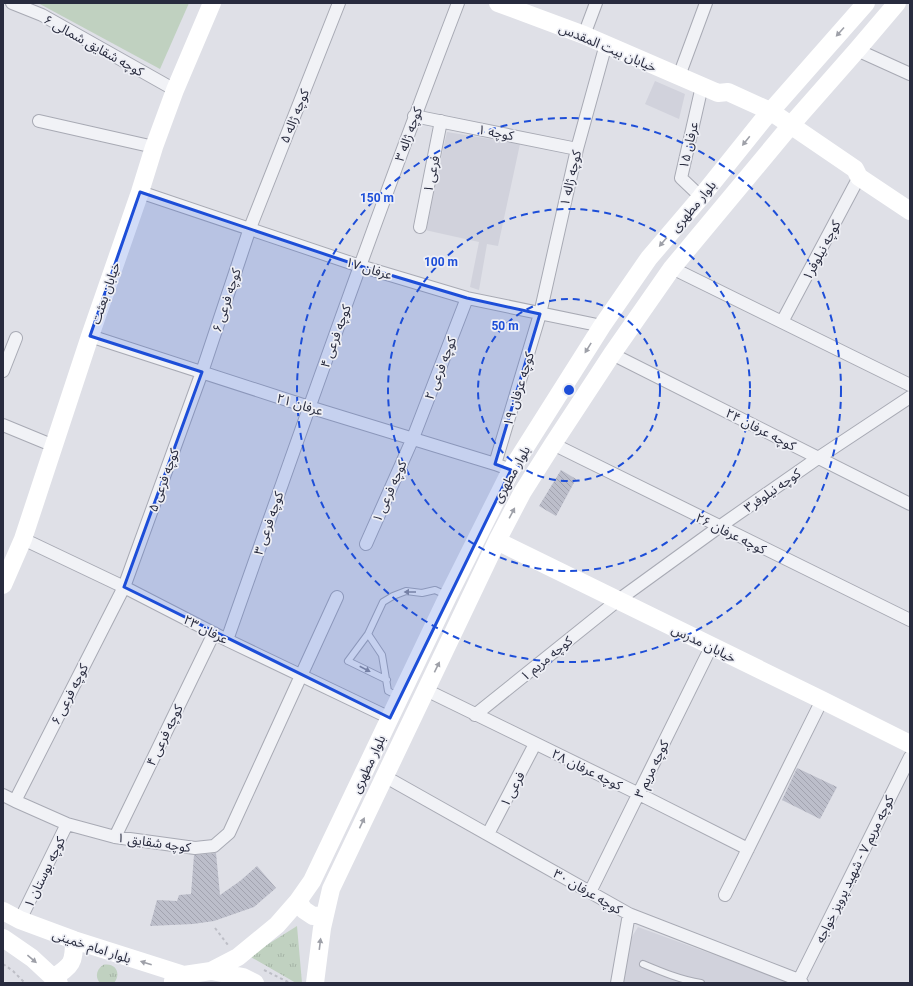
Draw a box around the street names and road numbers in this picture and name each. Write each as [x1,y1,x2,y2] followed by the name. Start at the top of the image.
[40,12,147,81] street label: کوچه شقایق شمالی ۶
[556,20,659,76] street label: خیابان بیت المقدس
[277,87,314,146] street label: کوچه ژاله ۵
[392,104,427,164] street label: کوچه ژاله ۳
[676,120,702,170] street label: عرفان ۱۵
[476,122,516,145] street label: کوچه ۱
[557,148,586,208] street label: کوچه ژاله ۱
[420,154,444,194] street label: فرعی ۱
[668,178,720,236] street label: بلوار مطهری
[799,217,846,284] street label: کوچه نیلوفر۱
[343,254,394,284] street label: عرفان ۱۷
[88,260,124,327] street label: خیابان بعثت
[209,266,246,335] street label: کوچه فرعی ۶
[317,302,356,370] street label: کوچه فرعی ۴
[422,334,461,402] street label: کوچه فرعی ۲
[500,350,539,429] street label: کوچه عرفان ۱۹
[274,390,325,420] street label: عرفان ۲۱
[722,405,799,456] street label: کوچه عرفان ۲۴
[490,443,534,506] street label: بلوار مطهری
[145,446,184,514] street label: کوچه فرعی ۵
[369,457,412,525] street label: کوچه فرعی ۱
[741,465,805,517] street label: کوچه نیلوفر۳
[251,489,288,558] street label: کوچه فرعی ۳
[692,510,769,559] street label: کوچه عرفان ۲۶
[181,612,231,648] street label: عرفان ۲۳
[669,621,739,666] street label: خیابان مدرس
[517,633,578,686] street label: کوچه مریم ۱
[48,661,93,728] street label: کوچه فرعی ۶
[143,702,188,769] street label: کوچه فرعی ۴
[348,733,389,796] street label: بلوار مطهری
[631,737,675,802] street label: کوچه مریم ۳
[548,746,625,795] street label: کوچه عرفان ۲۸
[497,769,529,810] street label: فرعی ۱
[812,793,900,947] street label: کوچه مریم ۷ - شهید پرویز خواجه
[116,830,192,857] street label: کوچه شقایق ۱
[21,834,70,911] street label: کوچه بوستان ۱
[550,866,625,919] street label: کوچه عرفان ۳۰
[50,927,133,968] street label: بلوار امام خمینی

